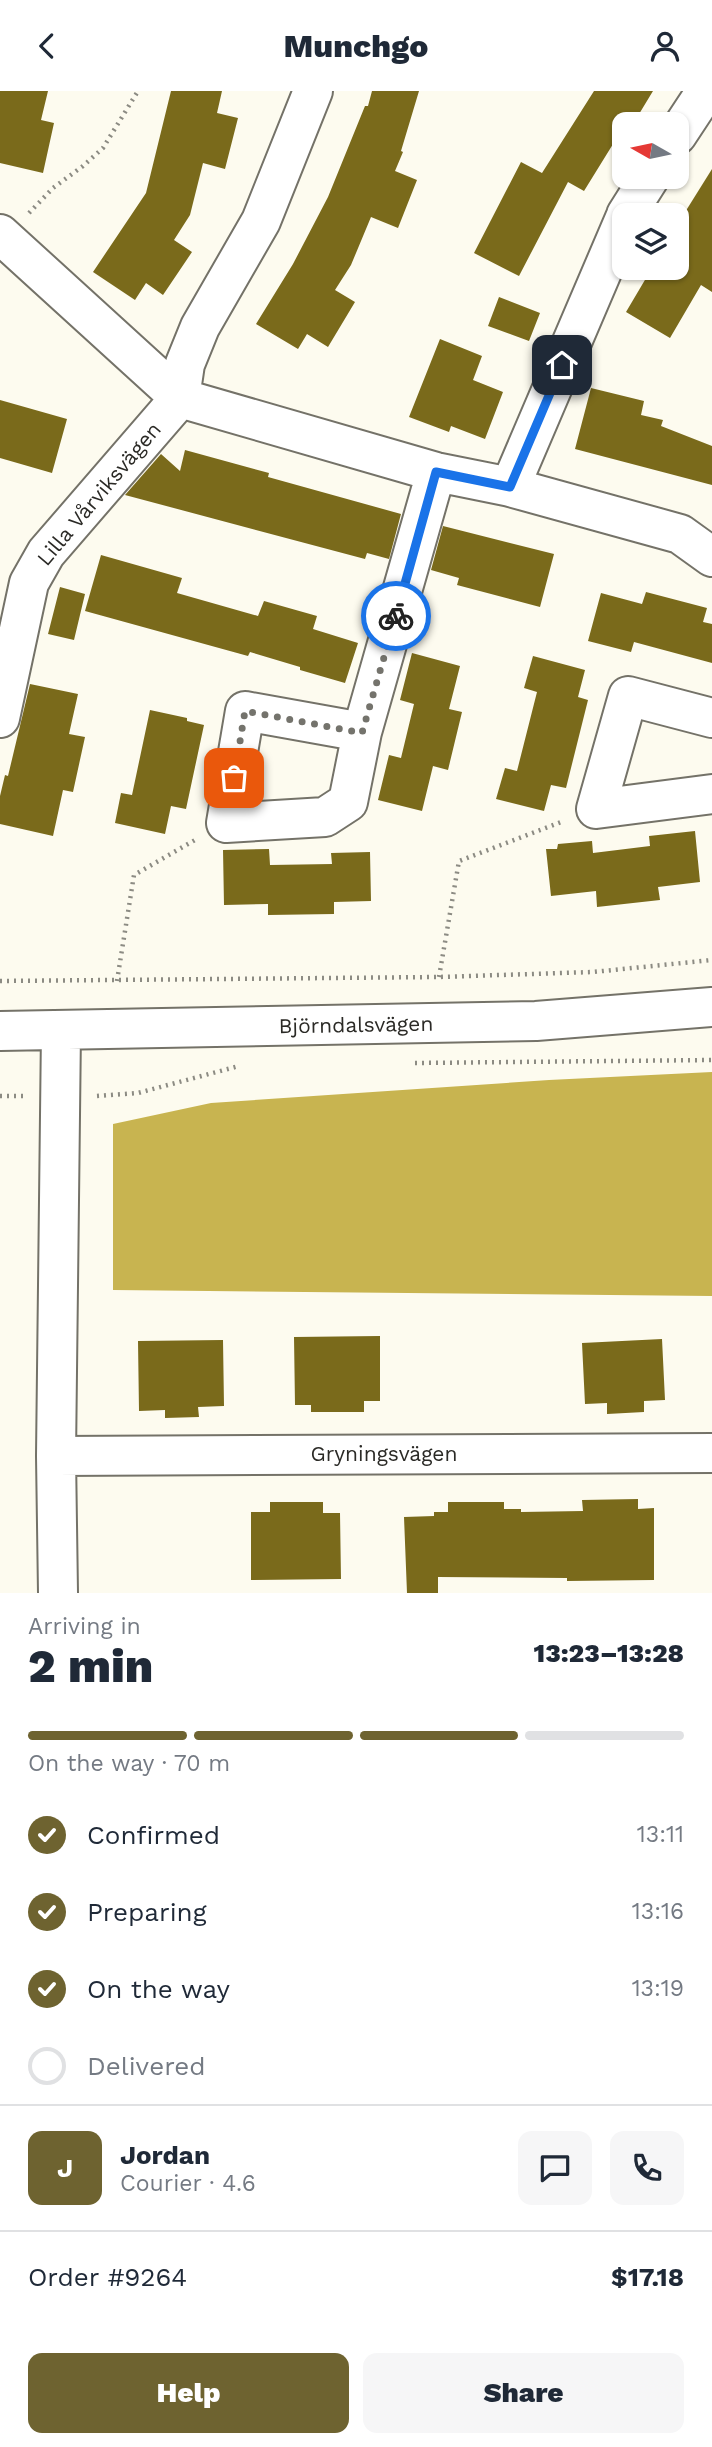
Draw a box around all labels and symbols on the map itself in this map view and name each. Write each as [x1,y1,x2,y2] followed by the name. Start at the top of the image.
[612,112,690,189] north arrow
[532,335,592,395] pin
[31,417,166,570] street label: Lilla Vårviksvägen
[361,581,431,651] courier
[204,748,264,808] pin
[279,1011,433,1038] street label: Björndalsvägen
[311,1441,457,1466] street label: Gryningsvägen

